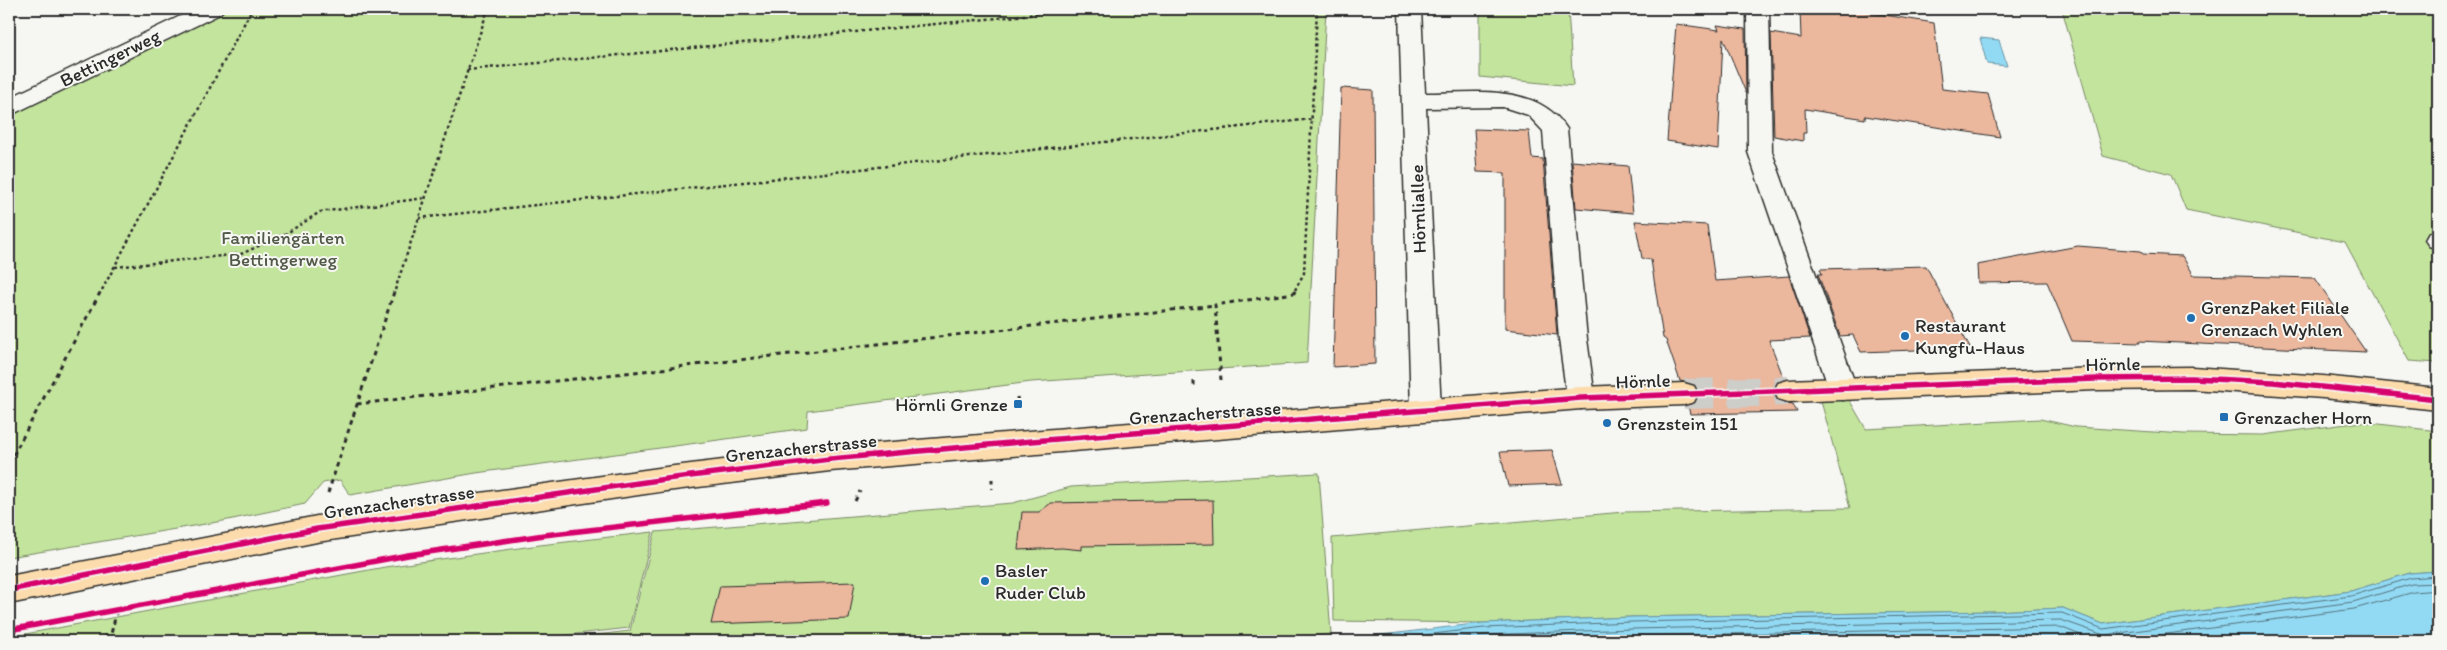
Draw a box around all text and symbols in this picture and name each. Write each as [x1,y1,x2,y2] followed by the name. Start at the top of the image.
[56,24,164,92] street label: Bettingerweg
[1405,164,1431,254] street label: Hörnliallee
[221,226,345,271] park label: Familiengärten Bettingerweg
[2201,296,2349,341] place label: GrenzPaket Filiale Grenzach Wyhlen
[2185,312,2197,324] marker: GrenzPaket Filiale Grenzach Wyhlen
[1915,314,2025,359] place label: Restaurant Kungfu-Haus
[1899,330,1911,342] marker: Restaurant Kungfu-Haus
[2085,352,2141,376] street label: Hörnle
[1615,369,1671,393] street label: Hörnle
[895,393,1008,416] place label: Hörnli Grenze
[1128,396,1282,430] street label: Grenzacherstrasse
[1012,398,1024,410] marker: Hörnli Grenze
[2234,406,2372,429] place label: Grenzacher Horn
[2218,411,2230,423] marker: Grenzacher Horn
[1617,412,1738,435] place label: Grenzstein 151
[1601,417,1613,429] marker: Grenzstein 151
[724,429,878,467] street label: Grenzacherstrasse
[322,480,476,524] street label: Grenzacherstrasse
[995,559,1086,604] place label: Basler Ruder Club
[979,575,991,587] marker: Basler Ruder Club

